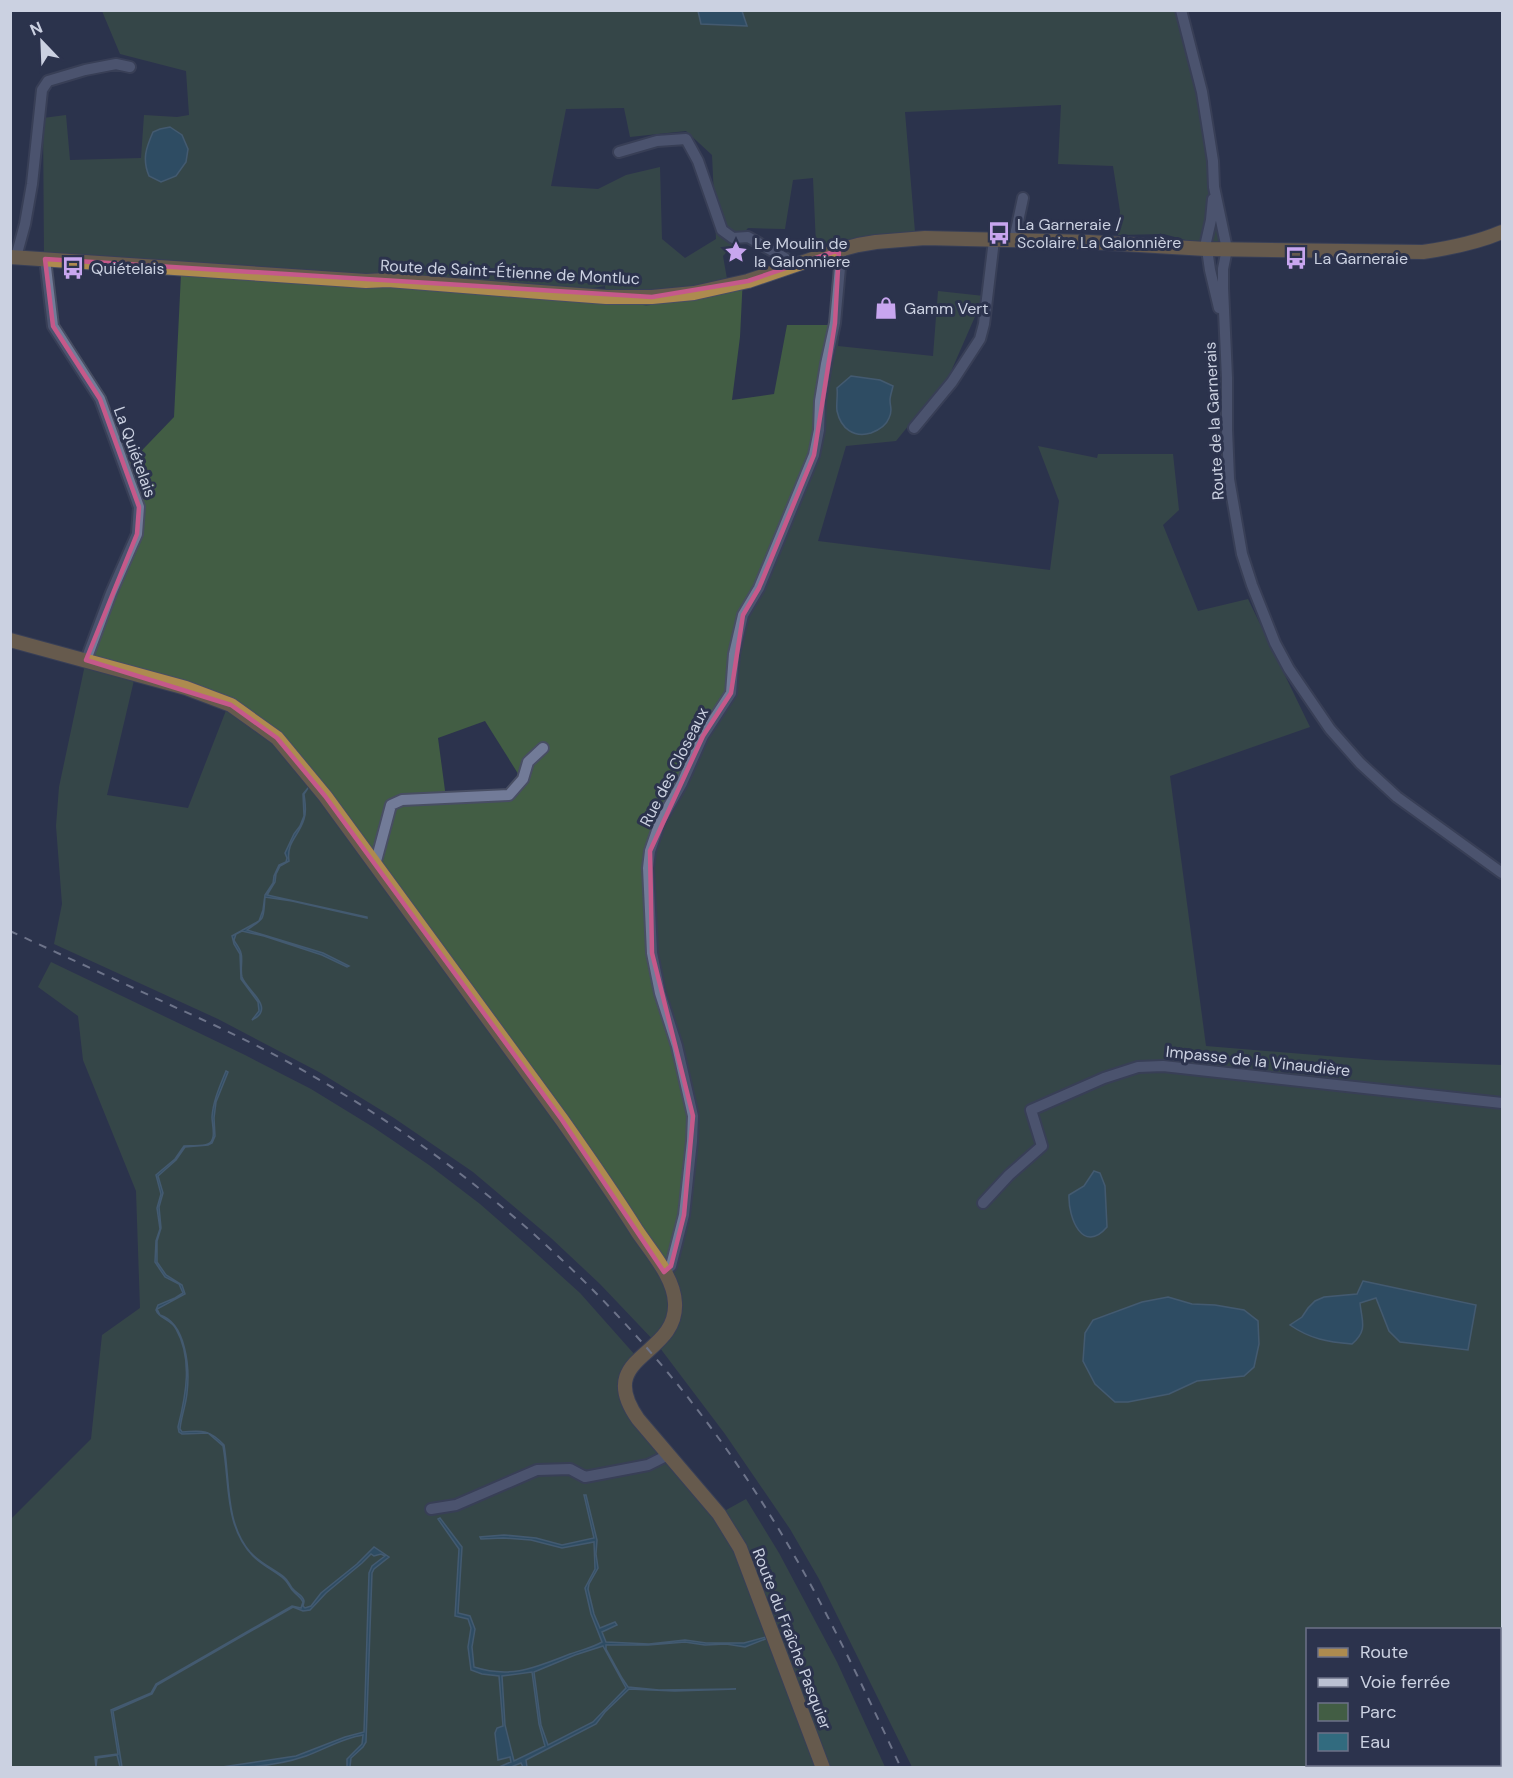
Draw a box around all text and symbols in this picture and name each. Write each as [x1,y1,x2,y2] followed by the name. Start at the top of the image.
[12,12,72,72] north arrow
[27,17,46,41] text: N
[1017,214,1181,253] place label: La Garneraie / Scolaire La Galonnière
[986,220,1012,246] bus stop icon: La Garneraie / Scolaire La Galonnière
[754,233,850,272] place label: Le Moulin de la Galonniere
[723,239,749,265] place icon: Le Moulin de la Galonniere
[1283,245,1309,271] bus stop icon: La Garneraie
[1314,248,1408,269] place label: La Garneraie
[60,255,86,281] bus stop icon: Quiételais
[380,255,640,289] street label: Route de Saint-Étienne de Montluc
[91,258,165,279] place label: Quiételais
[873,295,899,321] shop icon: Gamm Vert
[904,298,989,319] place label: Gamm Vert
[1199,341,1229,501] street label: Route de la Garnerais
[109,404,161,500] street label: La Quiételais
[635,704,713,830] street label: Rue des Closeaux
[1165,1041,1351,1081] street label: Impasse de la Vinaudière
[748,1545,836,1733] street label: Route du Fraîche Pasquier
[1306,1628,1501,1766] legend
[1360,1640,1408,1664] text: Route
[1360,1670,1450,1694] text: Voie ferrée
[1360,1700,1396,1724] text: Parc
[1360,1730,1390,1754] text: Eau

